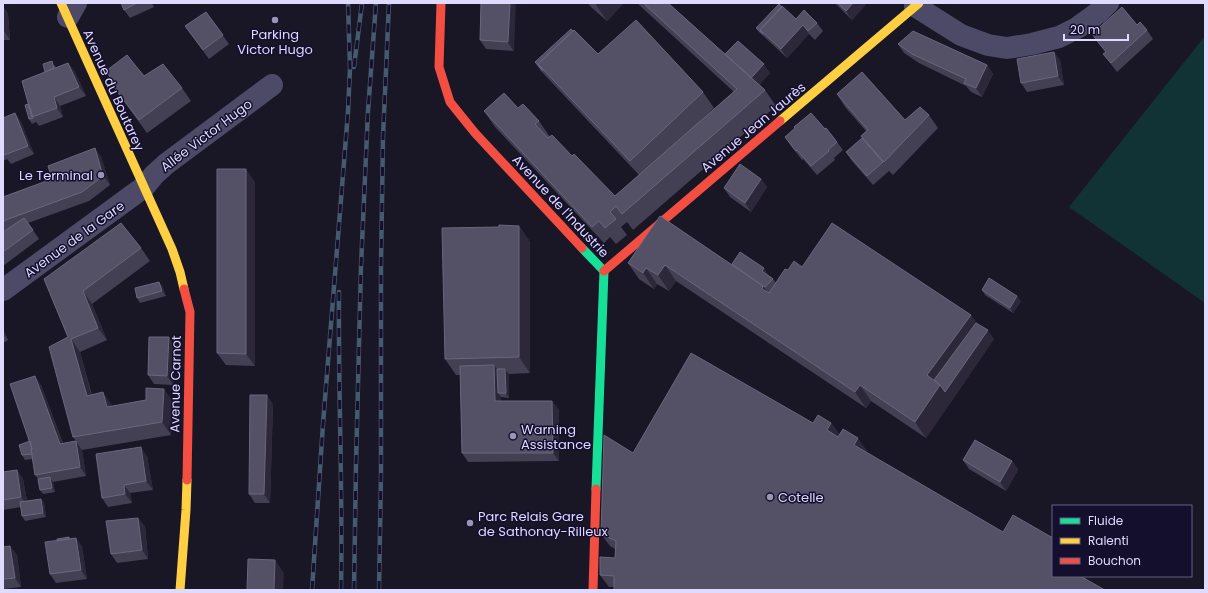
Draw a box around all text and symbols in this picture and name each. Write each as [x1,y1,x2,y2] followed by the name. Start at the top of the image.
[270,15,280,25] marker: Parking Victor Hugo
[1064,16,1128,42] scale bar
[1070,21,1100,38] text: 20 m
[237,25,313,59] place label: Parking Victor Hugo
[78,26,149,155] street label: Avenue du Boutarey
[697,78,810,177] street label: Avenue Jean Jaurès
[156,95,256,176] street label: Allée Victor Hugo
[508,151,613,262] street label: Avenue de l'Industrie
[19,166,93,185] place label: Le Terminal
[96,170,106,180] marker: Le Terminal
[20,196,128,282] street label: Avenue de la Gare
[165,335,186,433] street label: Avenue Carnot
[521,420,591,454] place label: Warning Assistance
[508,431,518,441] marker: Warning Assistance
[778,488,824,507] place label: Cotelle
[765,492,775,502] marker: Cotelle
[1052,505,1192,577] legend
[478,507,609,541] place label: Parc Relais Gare de Sathonay-Rilleux
[1088,512,1123,529] text: Fluide
[465,518,475,528] marker: Parc Relais Gare de Sathonay-Rilleux
[1088,532,1129,549] text: Ralenti
[1088,552,1141,569] text: Bouchon

